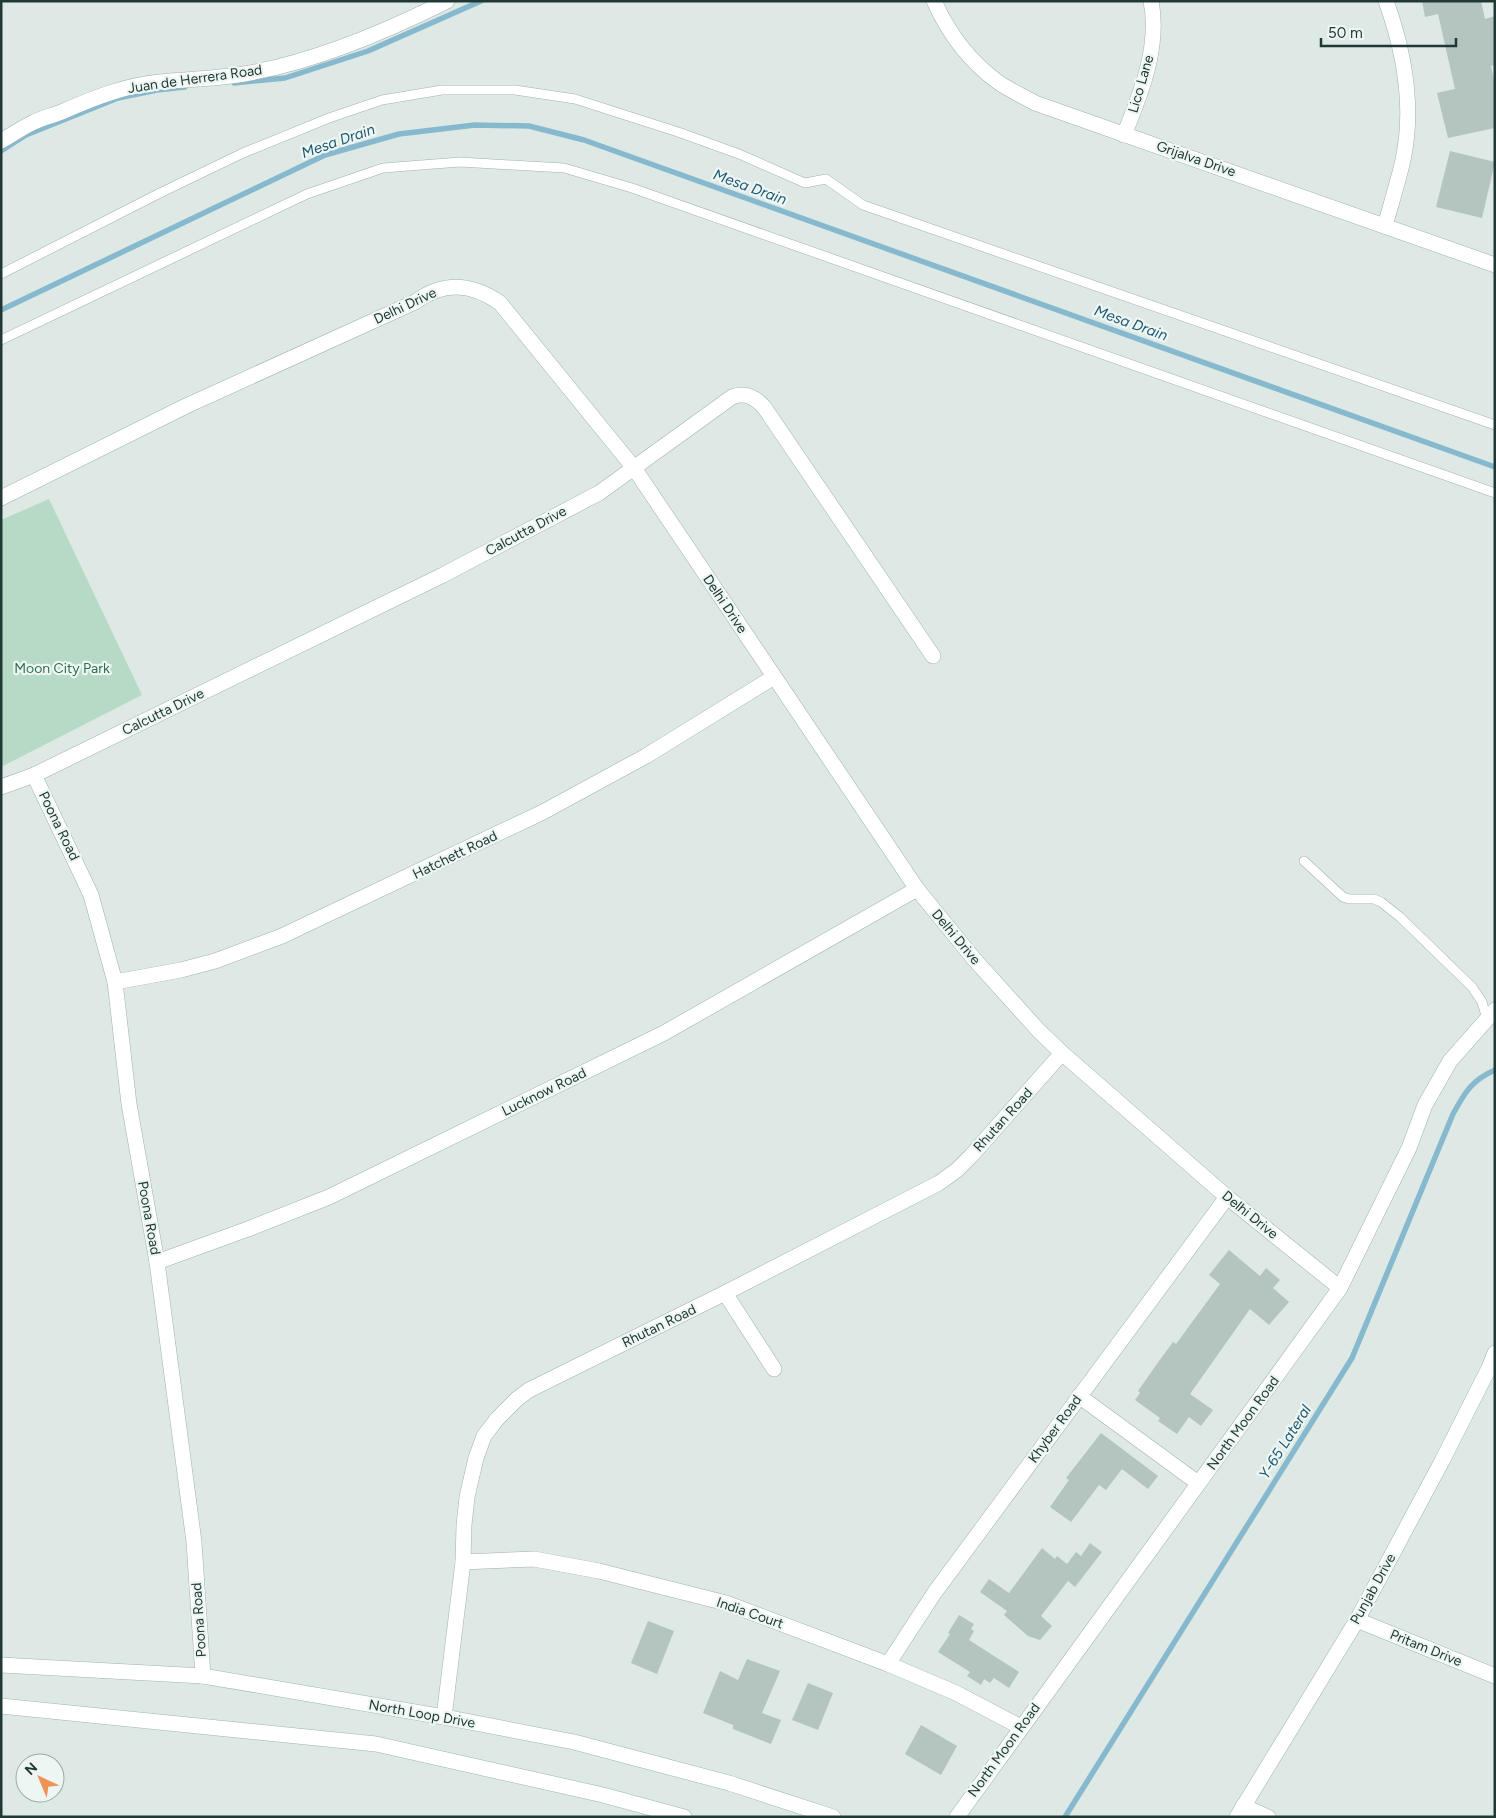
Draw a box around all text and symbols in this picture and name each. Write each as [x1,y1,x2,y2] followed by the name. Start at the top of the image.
[1321,15,1456,47] scale bar
[1328,24,1363,42] text: 50 m
[1125,53,1157,115] street label: Lico Lane
[127,61,263,97] street label: Juan de Herrera Road
[299,120,377,162] water label: Mesa Drain
[1154,138,1238,181] street label: Grijalva Drive
[711,165,789,209] water label: Mesa Drain
[371,284,439,328] street label: Delhi Drive
[1092,301,1170,345] water label: Mesa Drain
[483,502,570,559] street label: Calcutta Drive
[699,571,751,637] street label: Delhi Drive
[14,660,110,677] park label: Moon City Park
[119,685,207,739] street label: Calcutta Drive
[35,789,83,863] street label: Poona Road
[410,827,500,883] street label: Hatchett Road
[928,906,984,968] street label: Delhi Drive
[499,1064,589,1120] street label: Lucknow Road
[970,1084,1036,1156] street label: Rhutan Road
[134,1180,164,1256] street label: Poona Road
[1219,1187,1282,1243] street label: Delhi Drive
[619,1301,699,1351] street label: Rhutan Road
[1203,1373,1283,1473] street label: North Moon Road
[1025,1392,1085,1466] street label: Khyber Road
[1255,1401,1315,1482] water label: Y-65 Lateral
[1347,1550,1400,1628] street label: Punjab Drive
[188,1582,210,1658] street label: Poona Road
[714,1594,786,1632] street label: India Court
[1388,1626,1465,1670] street label: Pritam Drive
[367,1696,477,1732] street label: North Loop Drive
[964,1700,1044,1800] street label: North Moon Road
[15,1753,65,1803] north arrow
[22,1759,41,1779] text: N

